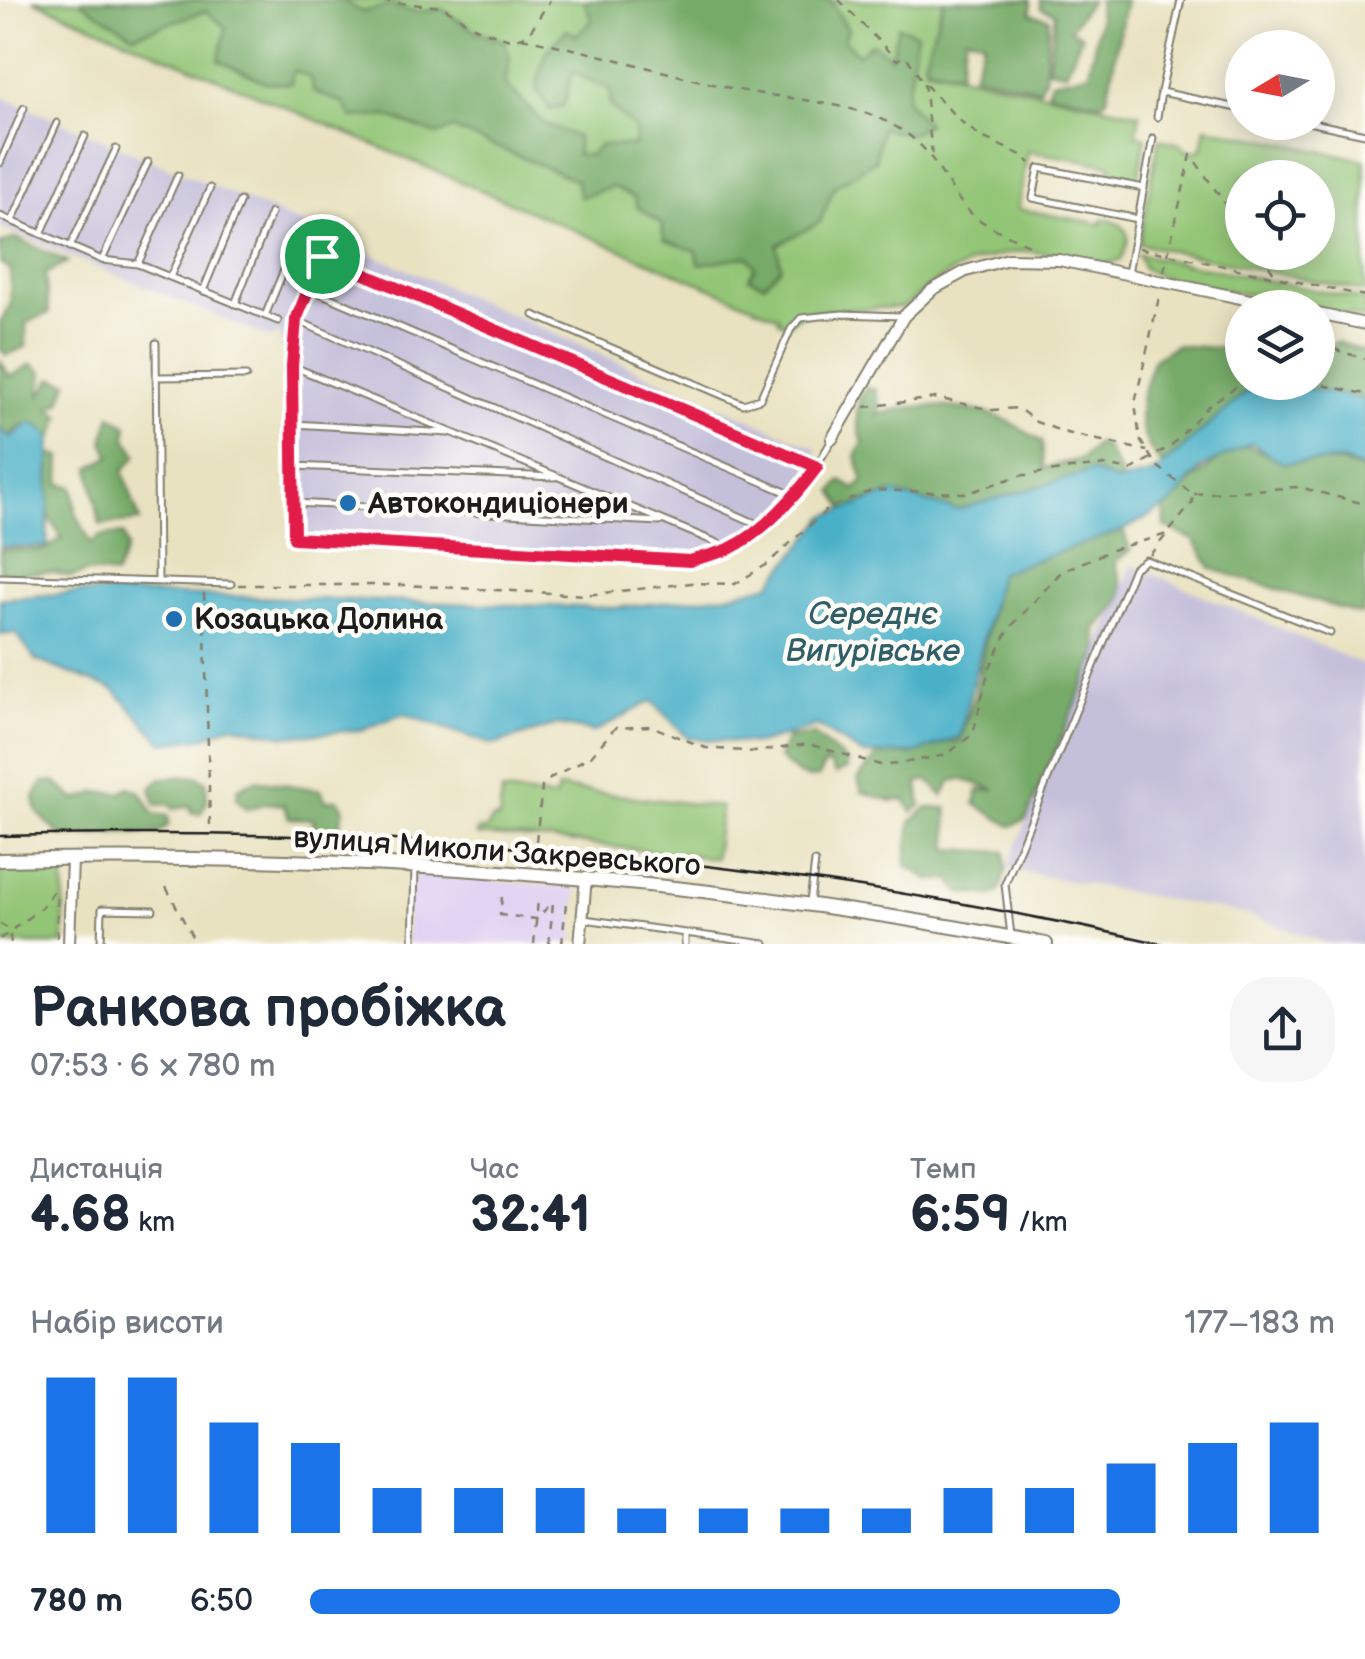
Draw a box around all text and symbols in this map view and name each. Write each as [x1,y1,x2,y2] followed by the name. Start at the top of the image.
[1225,30,1335,140] north arrow
[1225,30,1335,400] map controls
[1225,160,1335,270] button: locate
[280,214,365,299] pin
[295,229,350,284] icon: arrive
[1225,290,1335,400] button: layers
[367,486,629,522] place label: Автокондиціонери
[337,492,359,514] marker: Автокондиціонери
[786,595,960,671] water label: Середнє Вигурівське
[194,602,443,638] place label: Козацька Долина
[163,608,185,630] marker: Козацька Долина
[292,820,702,884] street label: вулиця Миколи Закревського
[30,976,506,1043] text: Ранкова пробіжка
[1230,977,1335,1082] button: share
[30,1047,275,1086] text: 07:53 · 6 × 780 m
[30,1153,163,1186] text: Дистанція
[470,1153,519,1186] text: Час
[910,1153,977,1186] text: Темп
[30,1186,131,1246] text: 4.68
[470,1186,591,1246] text: 32:41
[910,1186,1010,1246] text: 6:59
[131,1206,175,1239] text: km
[1010,1206,1068,1239] text: /km
[30,1304,224,1343] text: Набір висоти
[1184,1304,1335,1343] text: 177–183 m
[30,1582,123,1621] text: 780 m
[190,1582,253,1621] text: 6:50

